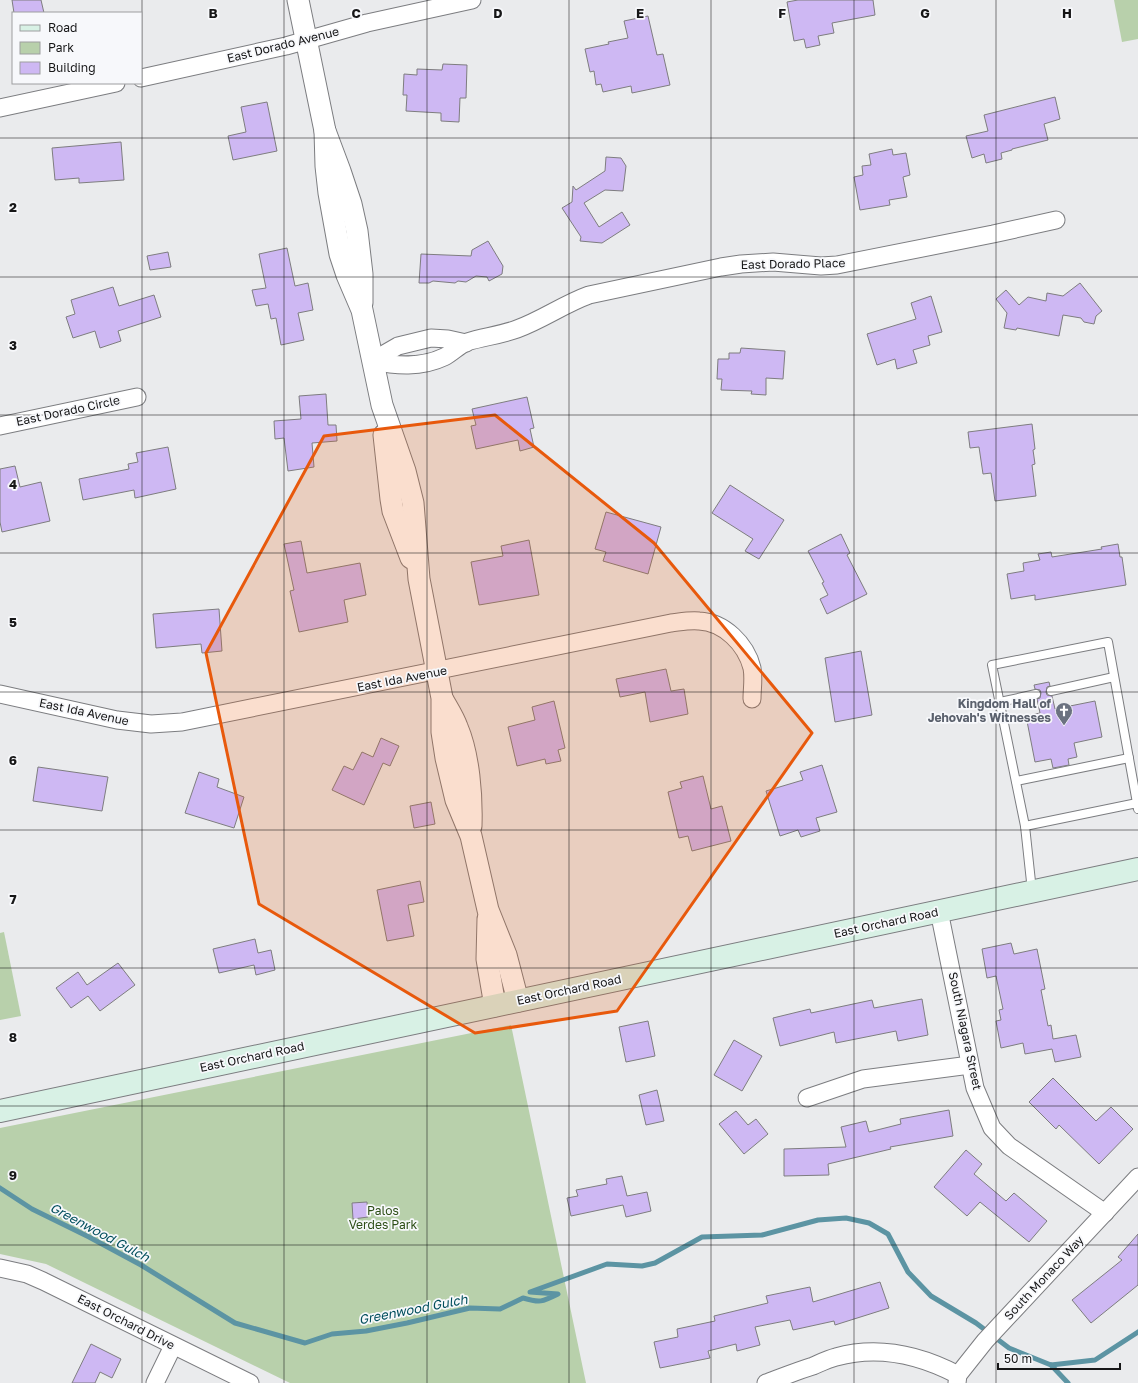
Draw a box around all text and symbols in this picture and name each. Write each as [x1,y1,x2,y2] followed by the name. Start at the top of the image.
[208,5,218,21] text: B
[351,5,361,21] text: C
[493,5,503,21] text: D
[636,5,644,21] text: E
[778,5,786,21] text: F
[920,5,930,21] text: G
[1062,5,1072,21] text: H
[12,12,142,84] legend
[48,20,77,35] text: Road
[225,23,341,66] street label: East Dorado Avenue
[48,40,74,55] text: Park
[48,60,96,75] text: Building
[9,199,17,215] text: 2
[741,255,845,272] street label: East Dorado Place
[9,337,17,353] text: 3
[15,392,121,429] street label: East Dorado Circle
[9,476,17,492] text: 4
[9,614,17,630] text: 5
[356,662,448,695] street label: East Ida Avenue
[38,695,130,728] street label: East Ida Avenue
[928,696,1052,725] place label: Kingdom Hall of Jehovah's Witnesses
[1054,701,1074,726] church icon: Kingdom Hall of Jehovah's Witnesses
[9,752,17,768] text: 6
[9,891,17,907] text: 7
[832,904,940,941] street label: East Orchard Road
[946,970,985,1092] street label: South Niagara Street
[515,971,623,1008] street label: East Orchard Road
[9,1029,17,1045] text: 8
[198,1038,306,1075] street label: East Orchard Road
[9,1167,17,1183] text: 9
[47,1199,153,1265] water label: Greenwood Gulch
[349,1203,417,1232] park label: Palos Verdes Park
[1001,1232,1087,1323] street label: South Monaco Way
[357,1290,470,1327] water label: Greenwood Gulch
[75,1291,177,1353] street label: East Orchard Drive
[998,1345,1120,1371] scale bar
[1004,1351,1032,1366] text: 50 m

